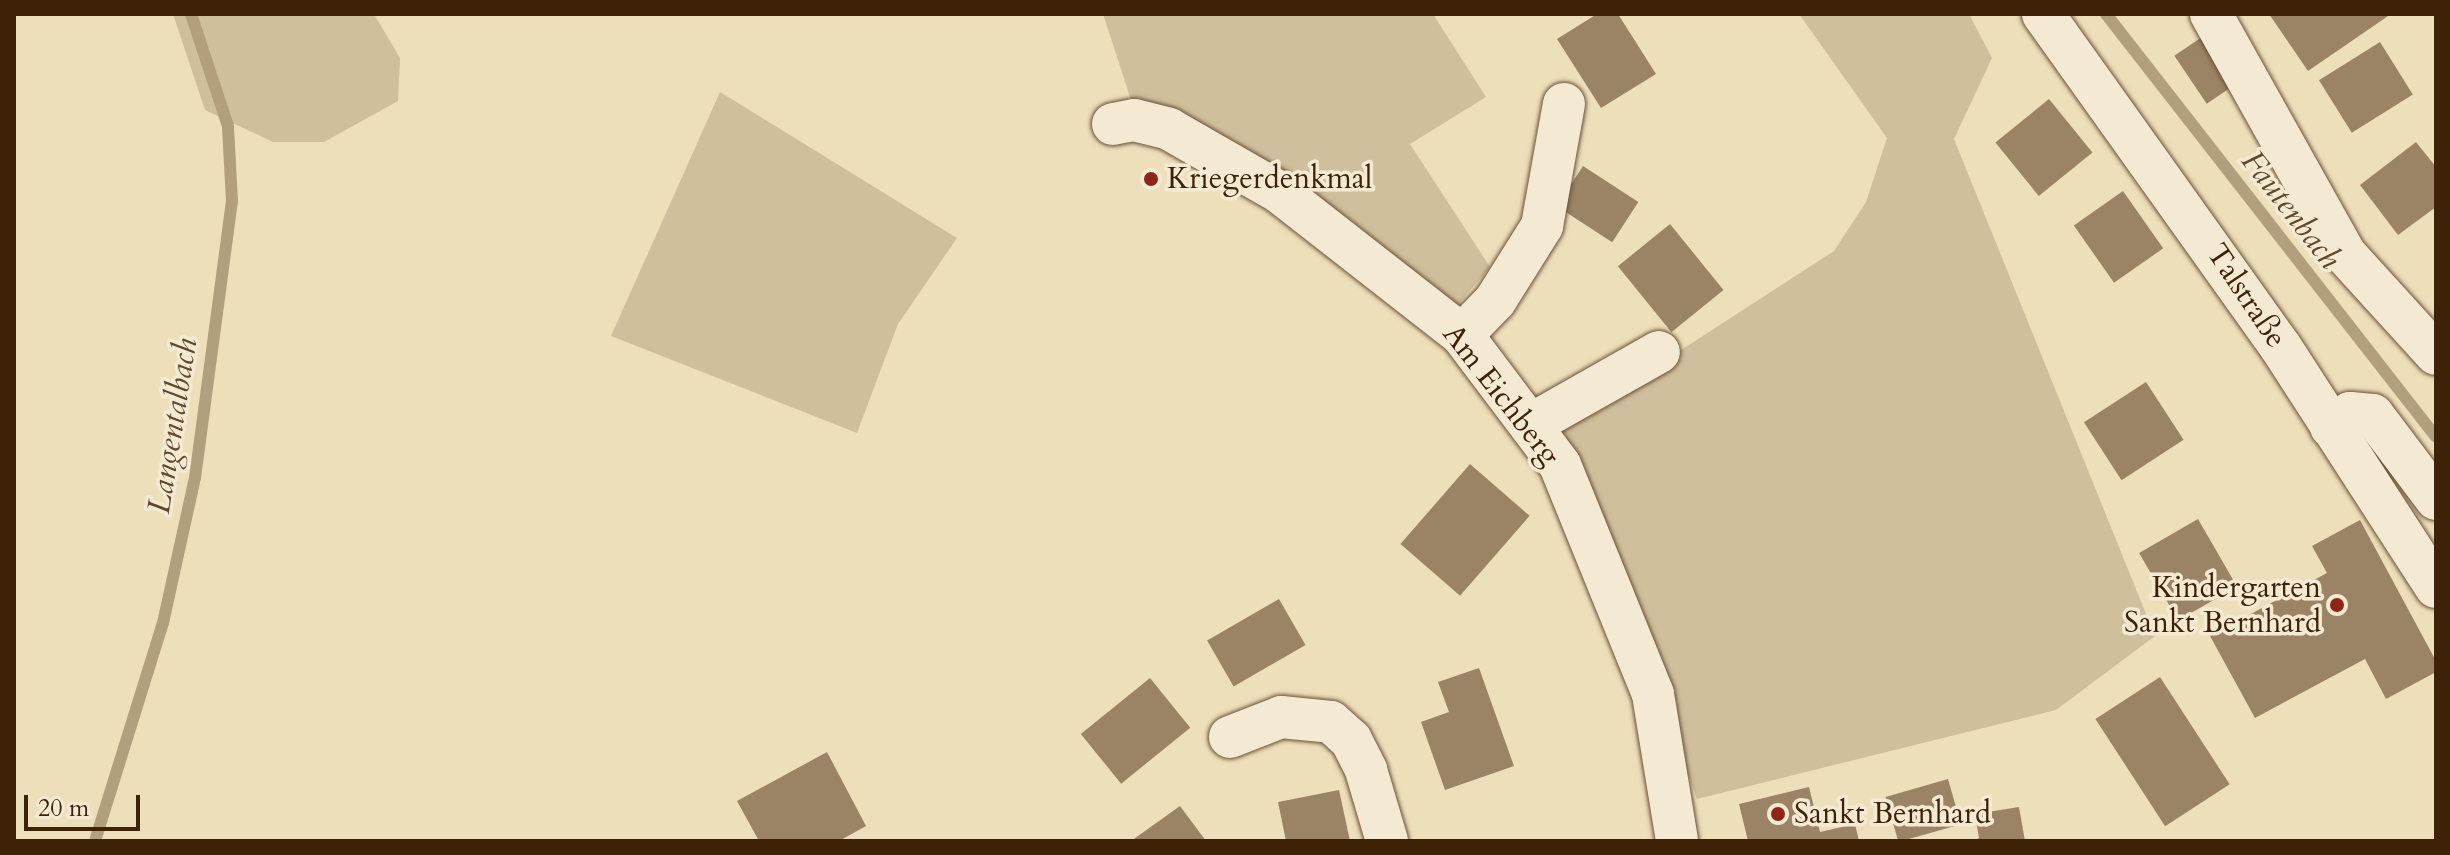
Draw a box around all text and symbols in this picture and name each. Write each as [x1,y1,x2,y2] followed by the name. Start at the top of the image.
[2233,143,2349,277] water label: Fautenbach
[1167,161,1372,197] place label: Kriegerdenkmal
[1142,170,1160,188] marker: Kriegerdenkmal
[2198,237,2294,355] street label: Talstraße
[1435,317,1567,473] street label: Am Eichberg
[140,335,206,517] water label: Langentalbach
[2124,570,2321,640] place label: Kindergarten Sankt Bernhard
[2328,596,2346,614] marker: Kindergarten Sankt Bernhard
[28,779,144,829] scale bar
[38,792,89,825] text: 20 m
[1794,796,1991,832] place label: Sankt Bernhard
[1769,805,1787,823] marker: Sankt Bernhard

